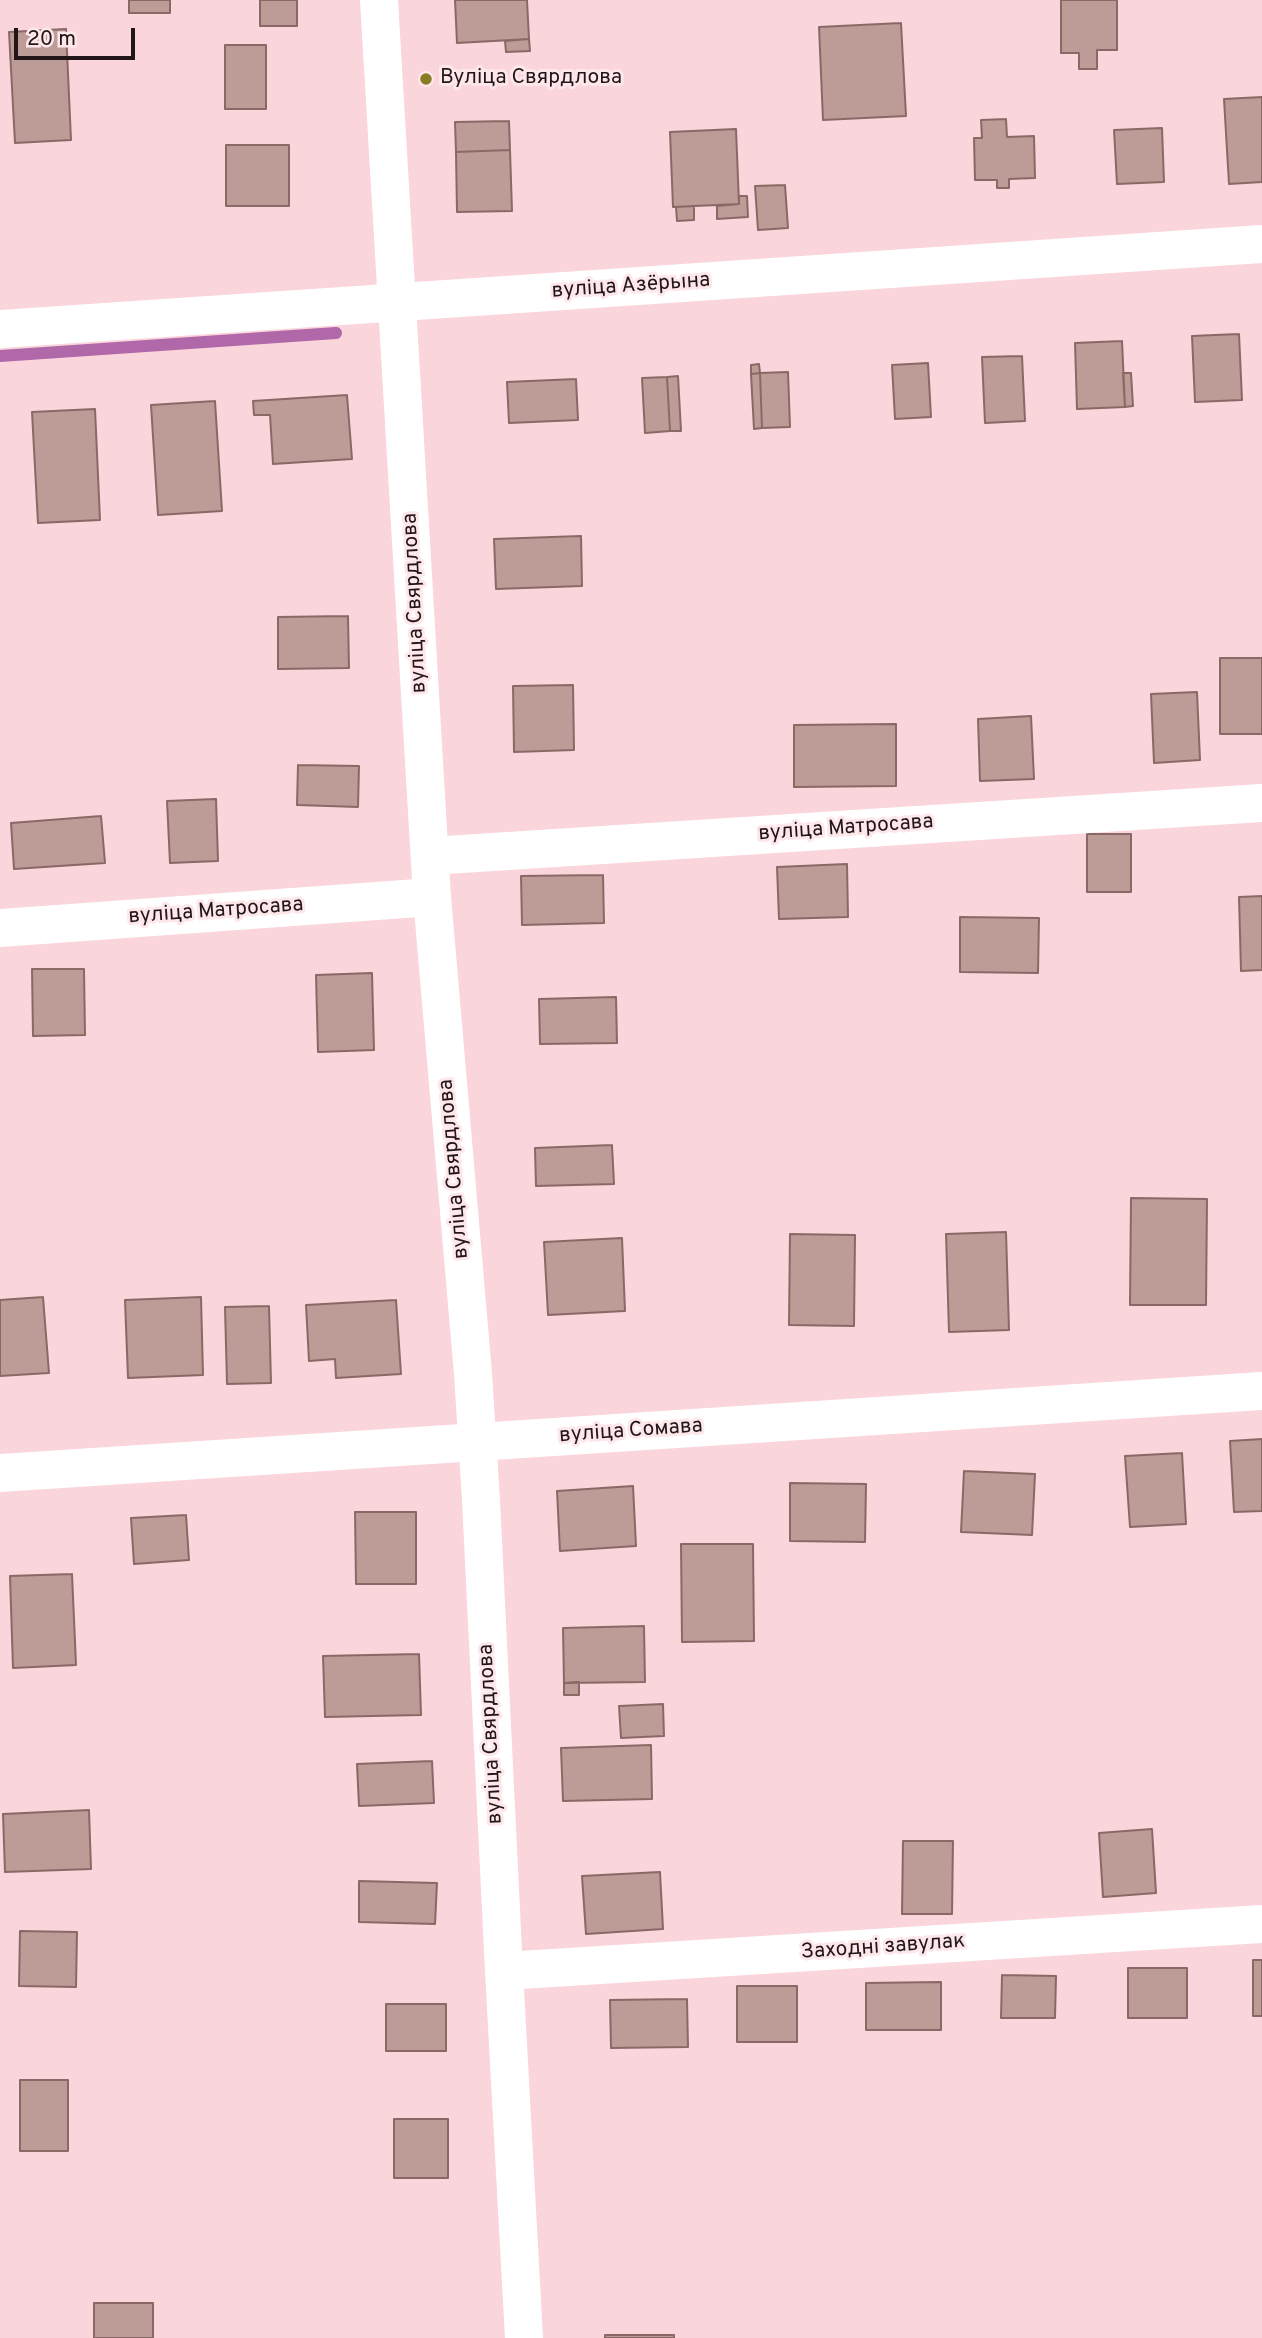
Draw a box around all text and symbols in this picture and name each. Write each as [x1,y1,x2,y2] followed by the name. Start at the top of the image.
[18,14,138,58] scale bar
[27,26,76,53] text: 20 m
[440,66,622,92] place label: Вуліца Свярдлова
[418,71,434,87] marker: Вуліца Свярдлова
[551,269,711,305] street label: вуліца Азёрына
[399,512,433,694] street label: вуліца Свярдлова
[758,810,934,848] street label: вуліца Матросава
[128,893,304,931] street label: вуліца Матросава
[435,1078,475,1260] street label: вуліца Свярдлова
[558,1414,704,1450] street label: вуліца Сомава
[475,1643,509,1825] street label: вуліца Свярдлова
[800,1930,966,1966] street label: Заходні завулак

